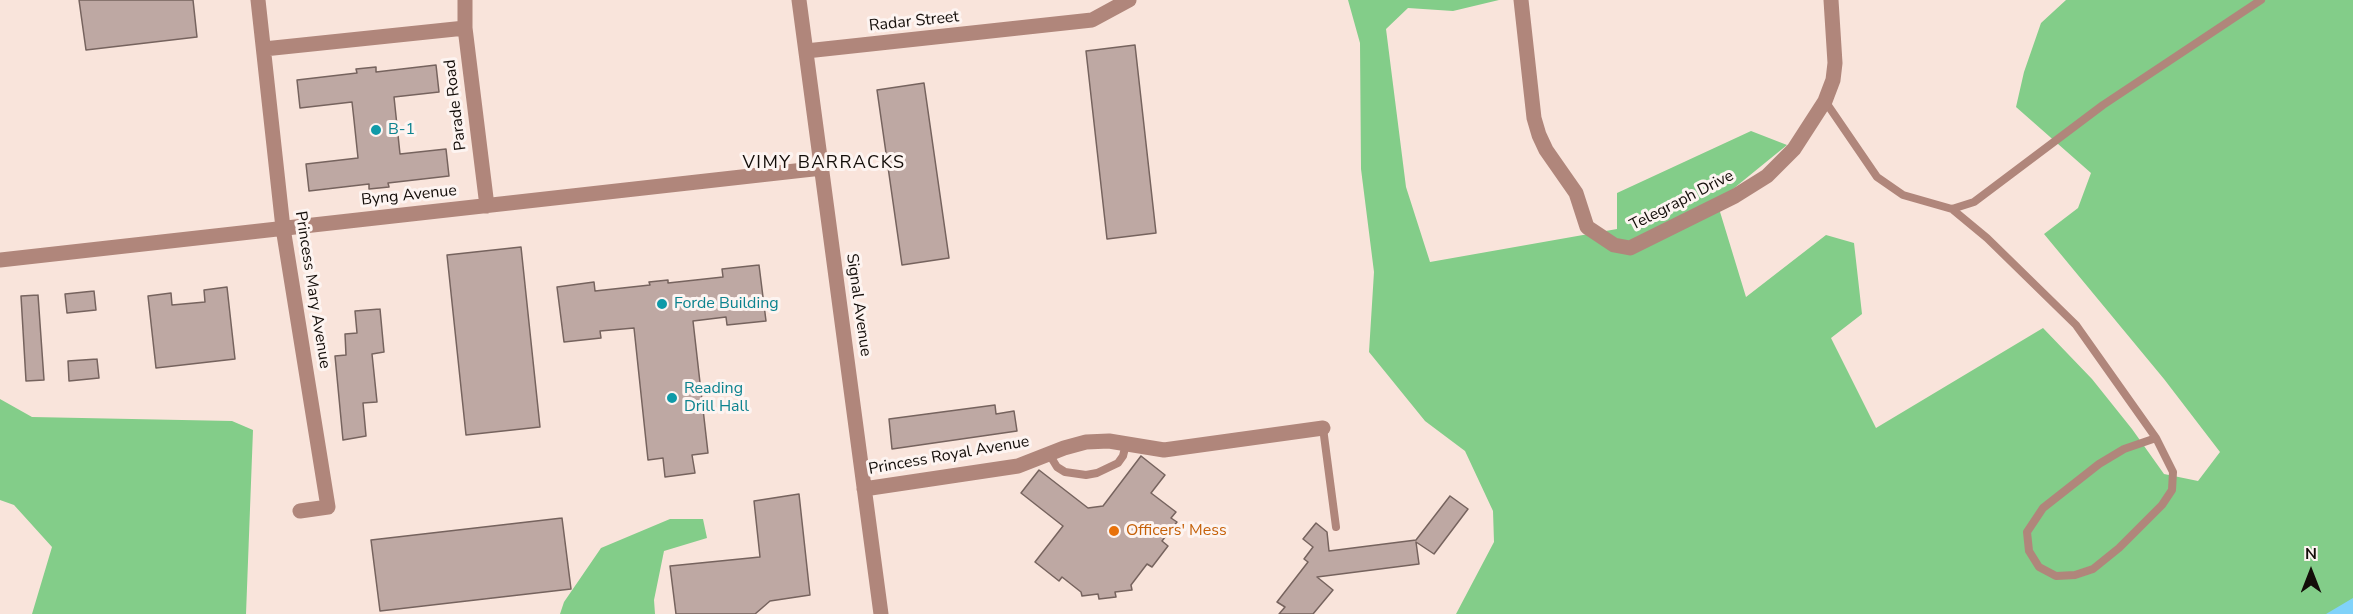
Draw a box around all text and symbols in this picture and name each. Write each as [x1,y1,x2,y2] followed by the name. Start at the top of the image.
[868,8,960,36] street label: Radar Street
[441,58,471,152] street label: Parade Road
[388,120,415,140] place label: B-1
[369,123,383,137] marker: B-1
[742,153,906,175] district label: VIMY BARRACKS
[1627,167,1737,235] street label: Telegraph Drive
[360,181,458,211] street label: Byng Avenue
[290,210,334,370] street label: Princess Mary Avenue
[841,252,875,358] street label: Signal Avenue
[674,294,779,314] place label: Forde Building
[655,297,669,311] marker: Forde Building
[684,379,749,417] place label: Reading Drill Hall
[665,391,679,405] marker: Reading Drill Hall
[867,432,1031,480] street label: Princess Royal Avenue
[1126,521,1227,541] place label: Officers' Mess
[1107,524,1121,538] marker: Officers' Mess
[2281,542,2341,602] north arrow
[2305,543,2317,565] text: N

